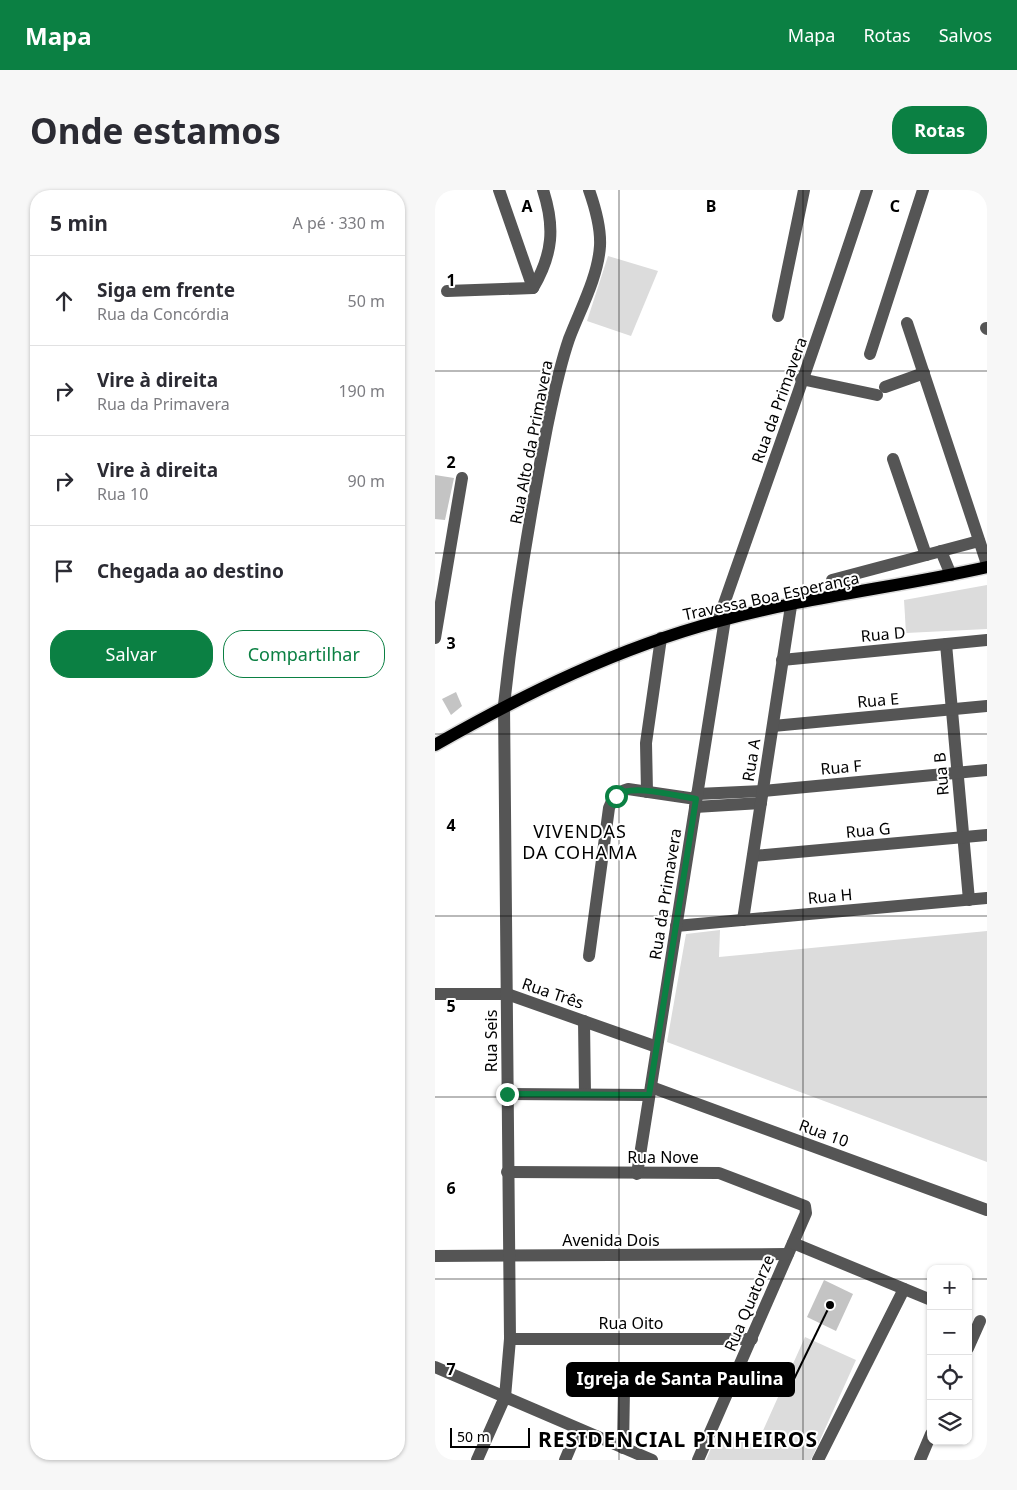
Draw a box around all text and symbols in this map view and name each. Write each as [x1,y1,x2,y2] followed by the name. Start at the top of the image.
[25,19,92,52] text: Mapa
[788,23,835,47] text: Mapa
[863,23,911,47] text: Rotas
[939,23,992,47] text: Salvos
[892,106,987,154] button: Rotas
[30,107,281,154] text: Onde estamos
[521,195,533,217] text: A
[706,195,716,217] text: B
[890,195,900,217] text: C
[50,209,108,237] text: 5 min
[293,212,385,234] text: A pé · 330 m
[446,269,456,291] text: 1
[97,277,235,303] text: Siga em frente
[50,287,78,315] icon: ahead
[348,290,385,312] text: 50 m
[97,303,229,325] text: Rua da Concórdia
[746,334,812,466] street label: Rua da Primavera
[504,358,558,526] street label: Rua Alto da Primavera
[97,367,218,393] text: Vire à direita
[50,377,78,405] icon: right
[338,380,385,402] text: 190 m
[97,393,230,415] text: Rua da Primavera
[446,451,456,473] text: 2
[97,457,218,483] text: Vire à direita
[50,467,78,495] icon: right
[348,470,385,492] text: 90 m
[97,483,148,505] text: Rua 10
[50,557,78,585] icon: arrive
[97,558,284,584] text: Chegada ao destino
[681,567,861,625] street label: Travessa Boa Esperança
[860,621,906,647] street label: Rua D
[50,630,213,678] button: Salvar
[223,630,385,678] button: Compartilhar
[446,632,456,654] text: 3
[856,687,900,713] street label: Rua E
[737,736,765,783] street label: Rua A
[928,751,954,797] street label: Rua B
[819,754,863,780] street label: Rua F
[605,785,628,808] route start
[446,814,456,836] text: 4
[845,817,891,843] street label: Rua G
[522,819,638,864] district label: VIVENDAS DA COHAMA
[644,827,686,961] street label: Rua da Primavera
[807,883,853,909] street label: Rua H
[519,972,587,1014] street label: Rua Três
[446,995,456,1017] text: 5
[480,1010,502,1072] street label: Rua Seis
[496,1083,519,1106] route end
[796,1114,852,1152] street label: Rua 10
[627,1146,699,1168] street label: Rua Nove
[446,1177,456,1199] text: 6
[562,1229,660,1251] street label: Avenida Dois
[719,1251,779,1355] street label: Rua Quatorze
[927,1265,972,1445] map controls
[927,1265,972,1310] button: +
[927,1310,972,1355] button: −
[598,1312,664,1334] street label: Rua Oito
[927,1355,972,1400] button: locate
[446,1358,456,1380] text: 7
[567,1363,794,1396] callout: Igreja de Santa Paulina
[577,1366,784,1390] text: Igreja de Santa Paulina
[927,1400,972,1445] button: layers
[450,1425,530,1448] scale bar
[538,1425,818,1453] district label: RESIDENCIAL PINHEIROS
[457,1427,490,1446] text: 50 m

